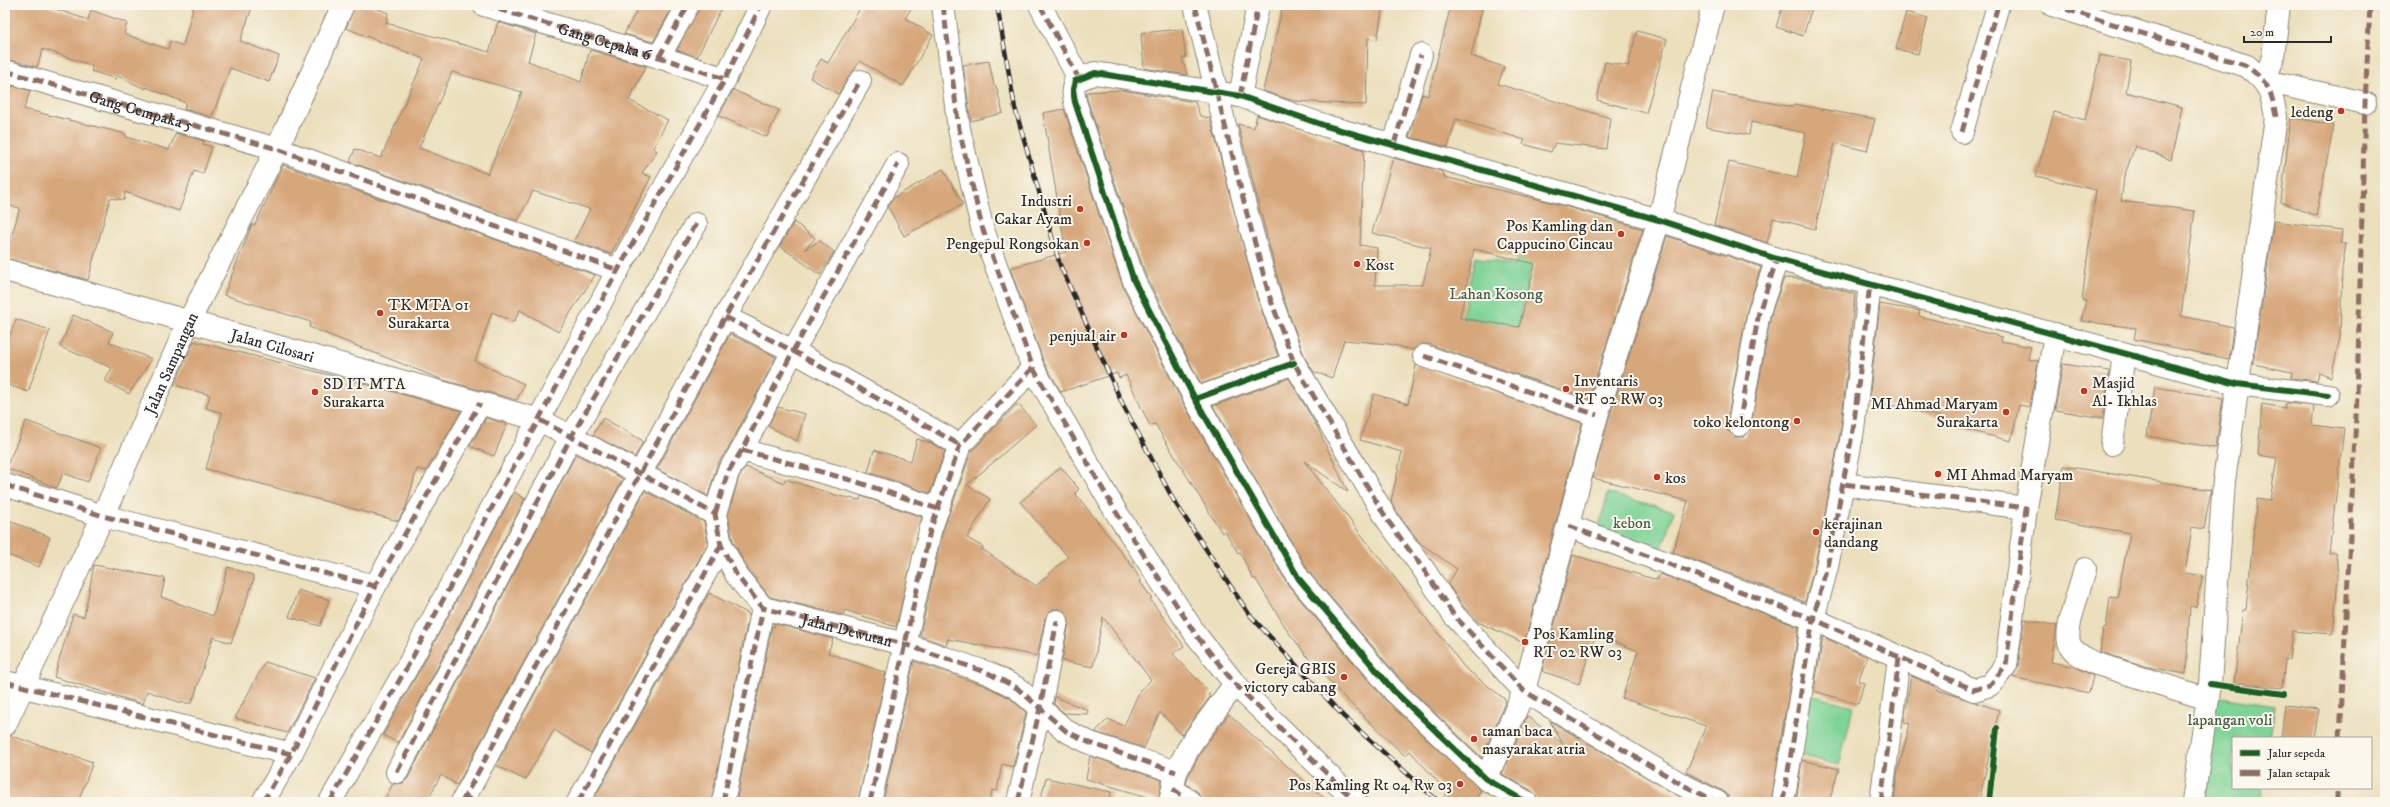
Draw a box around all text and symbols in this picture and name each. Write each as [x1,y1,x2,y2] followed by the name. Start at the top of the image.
[2244,18,2331,44] scale bar
[556,19,654,65] street label: Gang Cepaka 6
[2250,25,2274,40] text: 20 m
[87,87,196,136] street label: Gang Cempaka 5
[2291,102,2333,122] place label: ledeng
[2336,106,2346,116] marker: ledeng
[994,191,1072,229] place label: Industri Cakar Ayam
[1075,204,1085,214] marker: Industri Cakar Ayam
[1497,216,1614,254] place label: Pos Kamling dan Cappucino Cincau
[1616,229,1626,239] marker: Pos Kamling dan Cappucino Cincau
[946,234,1080,254] place label: Pengepul Rongsokan
[1082,238,1092,248] marker: Pengepul Rongsokan
[1365,255,1394,275] place label: Kost
[1352,259,1362,269] marker: Kost
[1449,284,1543,304] park label: Lahan Kosong
[388,295,469,333] place label: TK MTA 01 Surakarta
[139,308,203,419] street label: Jalan Sampangan
[375,308,385,318] marker: TK MTA 01 Surakarta
[227,324,316,367] street label: Jalan Cilosari
[1049,326,1116,346] place label: penjual air
[1119,330,1129,340] marker: penjual air
[1574,371,1663,409] place label: Inventaris RT 02 RW 03
[2092,373,2157,411] place label: Masjid Al- Ikhlas
[323,374,406,412] place label: SD IT MTA Surakarta
[1561,384,1571,394] marker: Inventaris RT 02 RW 03
[2079,386,2089,396] marker: Masjid Al- Ikhlas
[310,387,320,397] marker: SD IT MTA Surakarta
[1871,394,1998,432] place label: MI Ahmad Maryam Surakarta
[2001,407,2011,417] marker: MI Ahmad Maryam Surakarta
[1693,412,1789,432] place label: toko kelontong
[1792,416,1802,426] marker: toko kelontong
[1946,465,2073,485] place label: MI Ahmad Maryam
[1665,468,1686,488] place label: kos
[1933,469,1943,479] marker: MI Ahmad Maryam
[1652,472,1662,482] marker: kos
[1613,513,1652,533] park label: kebon
[1824,514,1883,552] place label: kerajinan dandang
[1811,527,1821,537] marker: kerajinan dandang
[798,609,895,652] street label: Jalan Dewutan
[1533,624,1622,662] place label: Pos Kamling RT 02 RW 03
[1520,637,1530,647] marker: Pos Kamling RT 02 RW 03
[1243,659,1336,697] place label: Gereja GBIS victory cabang
[1339,672,1349,682] marker: Gereja GBIS victory cabang
[2188,710,2272,730] park label: lapangan voli
[1482,721,1586,759] place label: taman baca masyarakat atria
[1469,734,1479,744] marker: taman baca masyarakat atria
[2232,737,2372,789] legend
[2267,746,2326,761] text: Jalur sepeda
[2267,766,2330,781] text: Jalan setapak
[1289,775,1452,795] place label: Pos Kamling Rt 04 Rw 03
[1455,779,1465,789] marker: Pos Kamling Rt 04 Rw 03

